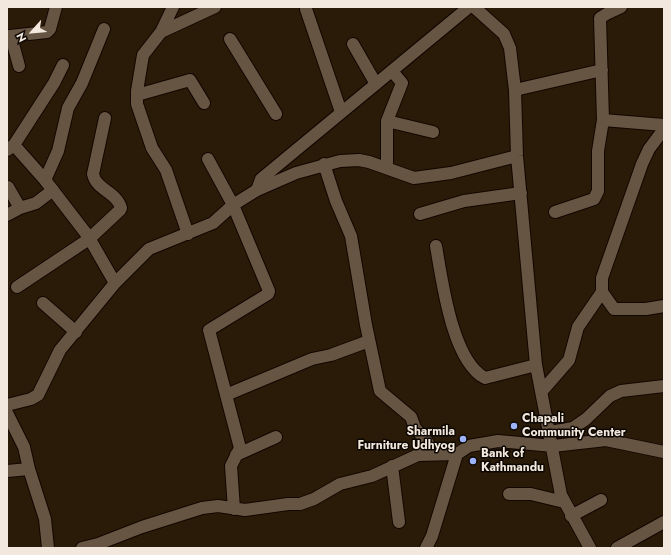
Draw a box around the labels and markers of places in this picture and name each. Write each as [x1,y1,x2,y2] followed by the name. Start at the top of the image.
[522,412,626,440] place label: Chapali Community Center
[509,421,519,431] marker: Chapali Community Center
[358,425,455,453] place label: Sharmila Furniture Udhyog
[458,434,468,444] marker: Sharmila Furniture Udhyog
[481,447,544,475] place label: Bank of Kathmandu
[468,456,478,466] marker: Bank of Kathmandu

